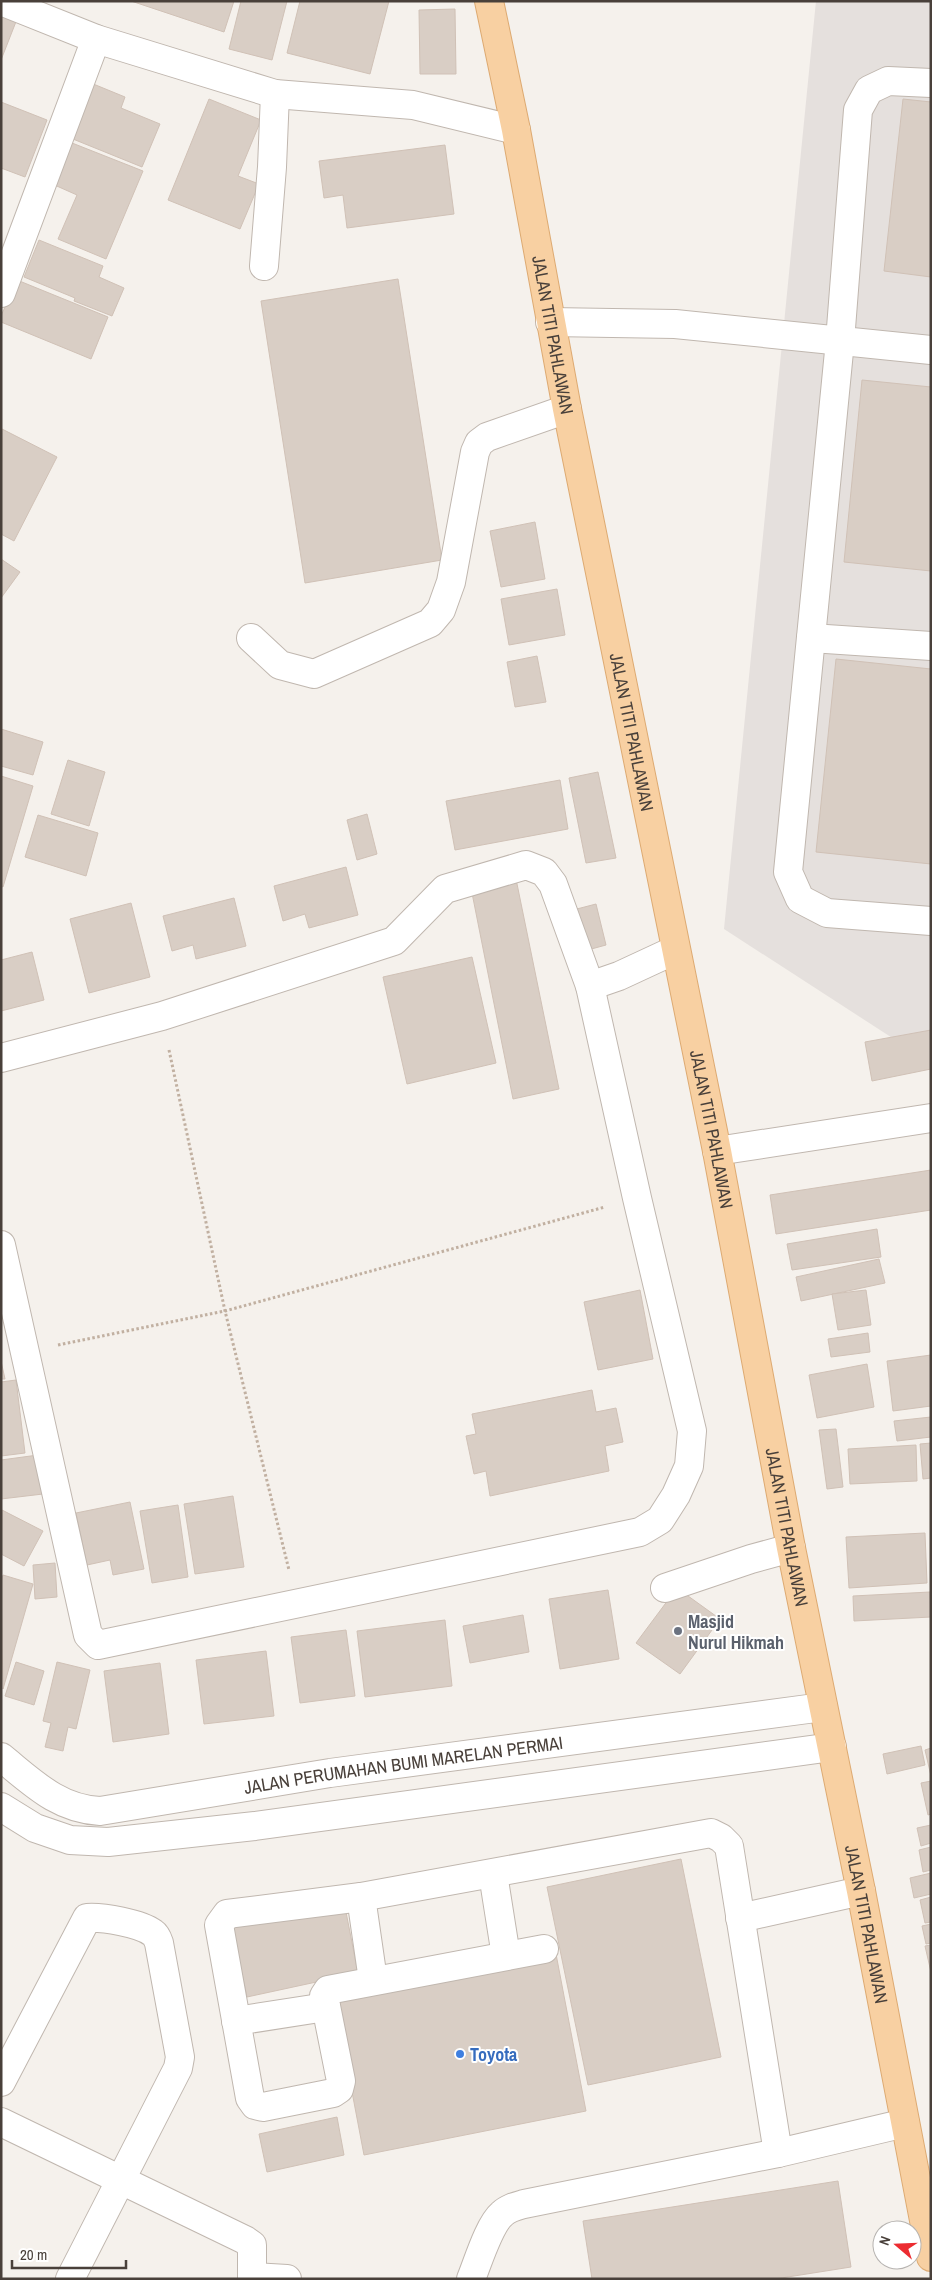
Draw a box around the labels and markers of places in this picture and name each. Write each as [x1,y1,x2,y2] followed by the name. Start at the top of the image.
[688,1609,784,1655] place label: Masjid Nurul Hikmah
[672,1625,684,1637] marker: Masjid Nurul Hikmah
[470,2042,518,2067] place label: Toyota
[454,2048,466,2060] marker: Toyota

